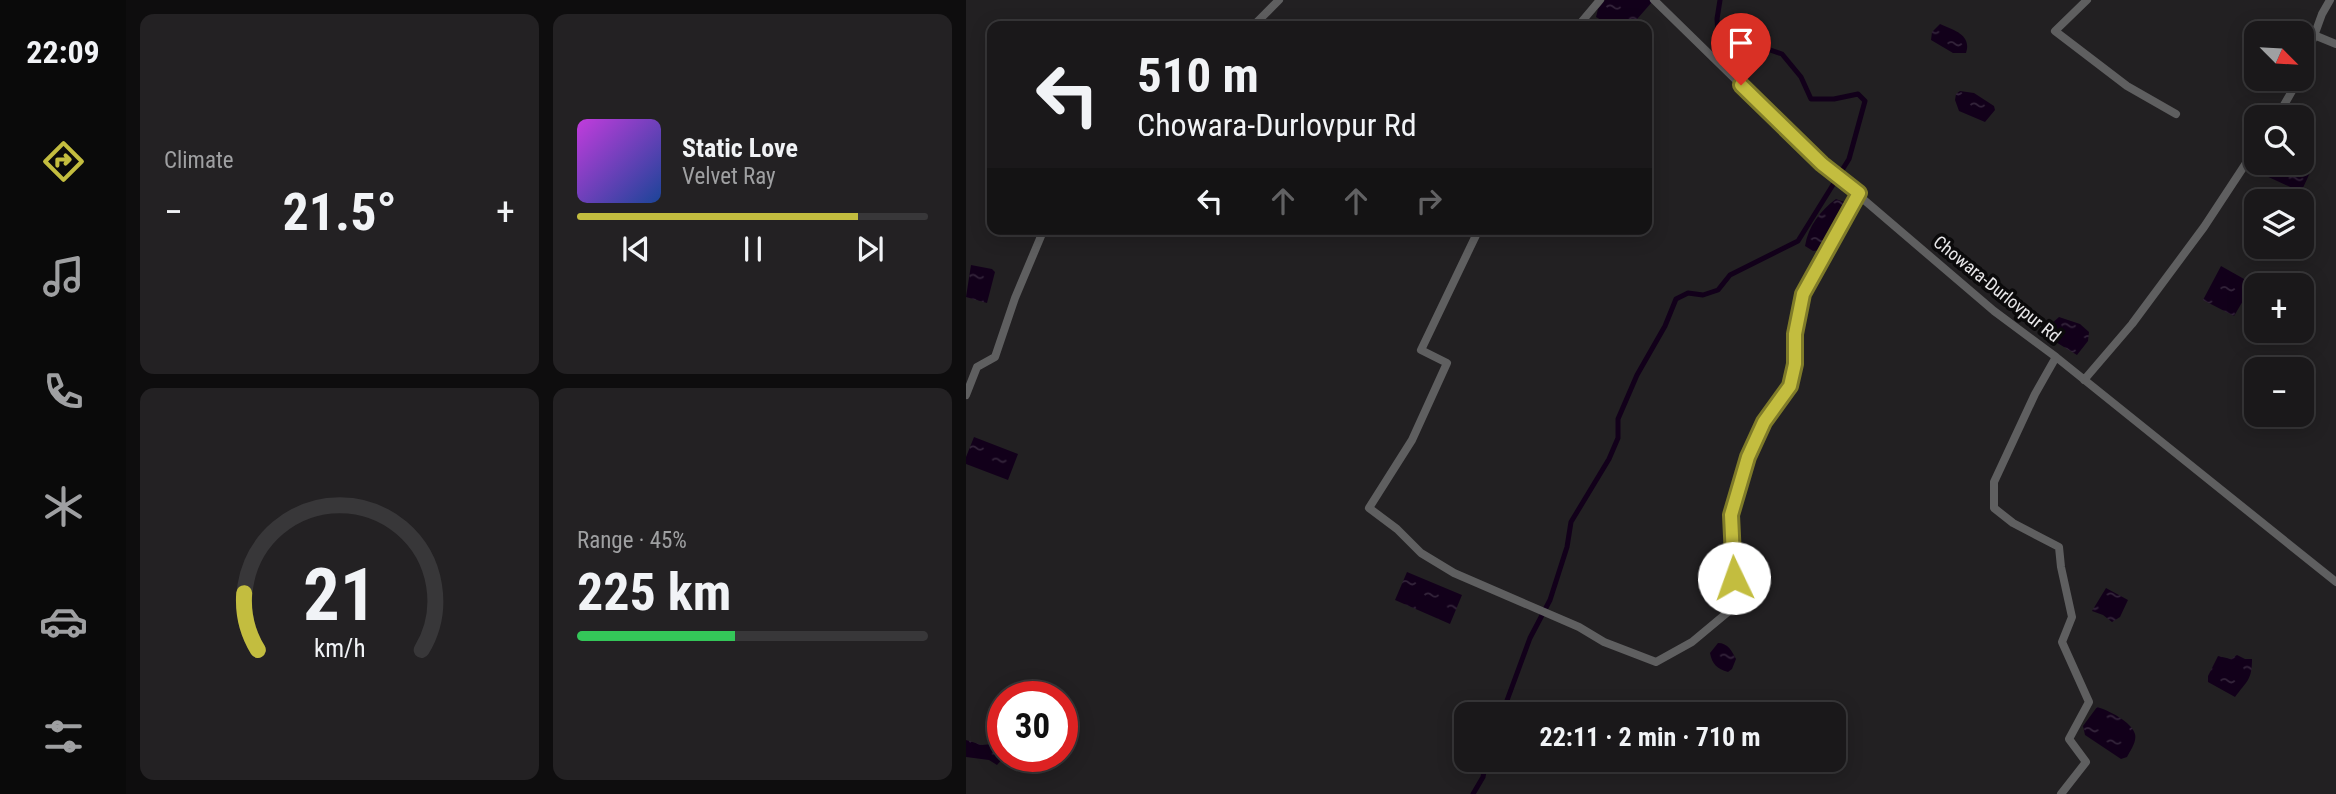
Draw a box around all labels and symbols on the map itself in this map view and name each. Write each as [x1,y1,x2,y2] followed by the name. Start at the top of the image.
[1711,13,1771,85] pin
[2244,21,2314,91] north arrow
[1930,231,2065,346] street label: Chowara-Durlovpur Rd
[1697,541,1771,615] position arrow
[987,681,1078,772] speed limit sign: 30

